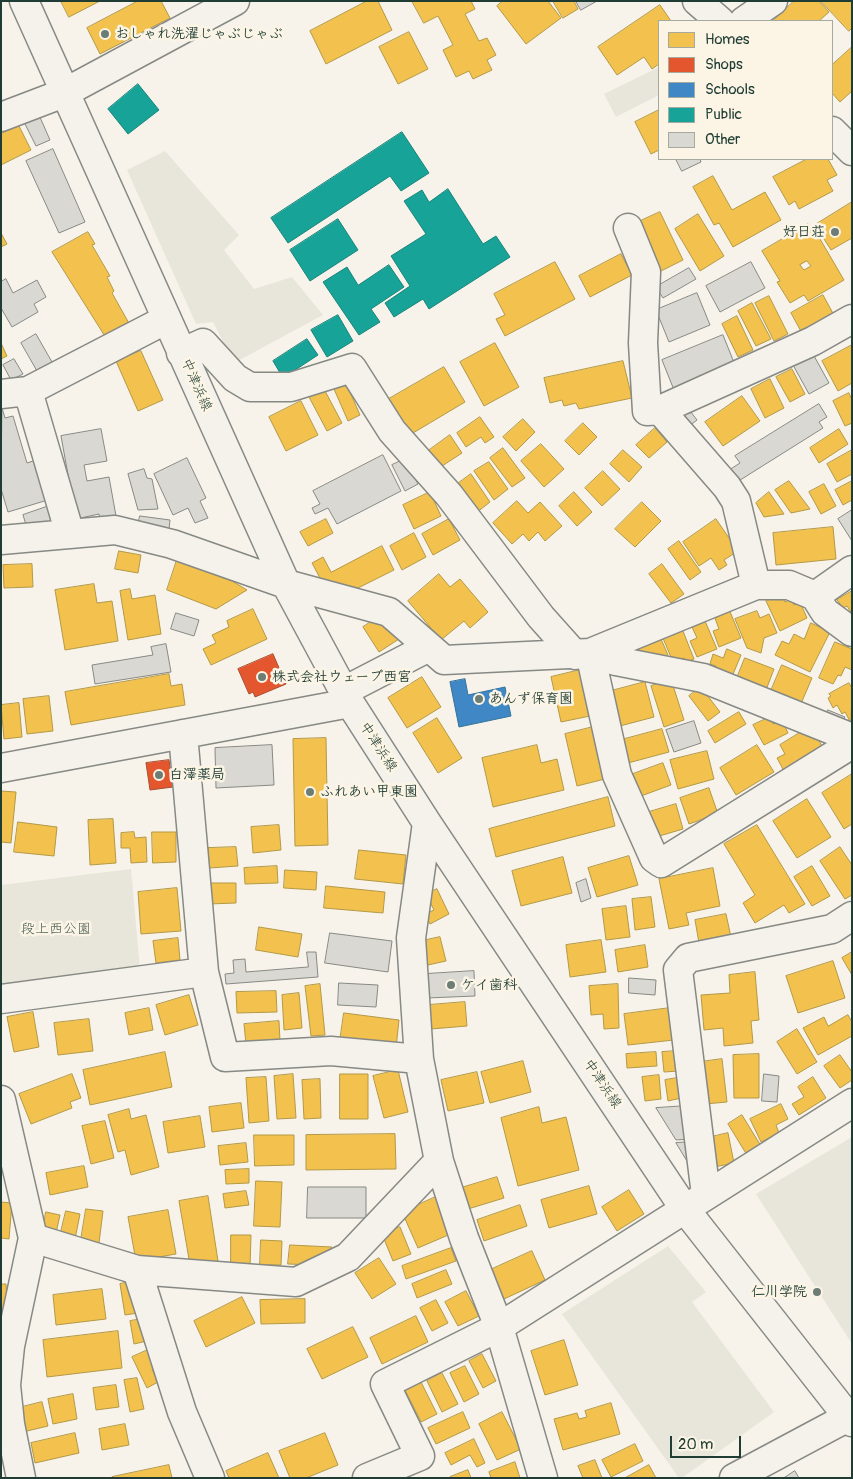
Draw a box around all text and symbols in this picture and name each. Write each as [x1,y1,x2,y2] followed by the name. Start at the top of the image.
[658,20,833,160] legend
[115,26,283,42] place label: おしゃれ洗濯じゃぶじゃぶ
[99,28,111,40] marker: おしゃれ洗濯じゃぶじゃぶ
[705,30,750,49] text: Homes
[705,55,743,74] text: Shops
[705,80,755,99] text: Schools
[705,105,742,124] text: Public
[705,130,740,149] text: Other
[783,224,825,240] place label: 好日荘
[829,226,841,238] marker: 好日荘
[177,356,215,414] street label: 中津浜線
[272,669,411,685] place label: 株式会社ウェーブ西宮
[256,671,268,683] marker: 株式会社ウェーブ西宮
[489,691,573,707] place label: あんず保育園
[473,693,485,705] marker: あんず保育園
[356,719,400,775] street label: 中津浜線
[169,767,225,783] place label: 白澤薬局
[153,769,165,781] marker: 白澤薬局
[320,784,418,800] place label: ふれあい甲東園
[304,786,316,798] marker: ふれあい甲東園
[21,921,91,937] park label: 段上西公園
[461,977,517,993] place label: ケイ歯科
[445,979,457,991] marker: ケイ歯科
[579,1056,625,1112] street label: 中津浜線
[751,1284,807,1300] place label: 仁川学院
[811,1286,823,1298] marker: 仁川学院
[673,1426,744,1458] scale bar
[678,1435,713,1454] text: 20 m

